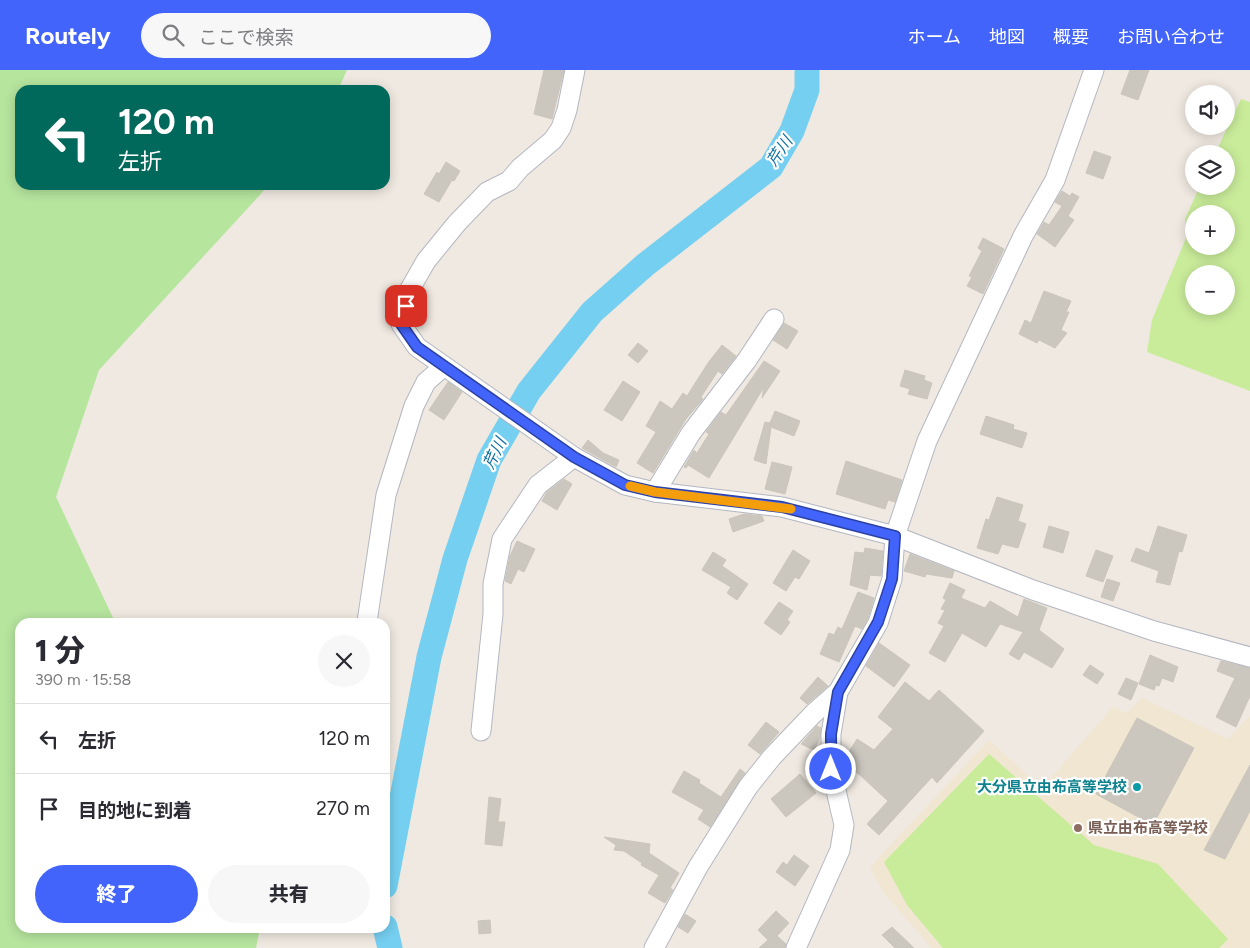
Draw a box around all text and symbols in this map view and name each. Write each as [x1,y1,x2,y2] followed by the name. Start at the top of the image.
[141,13,491,58] search box
[25,21,111,50] text: Routely
[159,21,187,49] icon: search
[199,26,294,49] text: ここで検索
[908,26,961,48] text: ホーム
[989,26,1025,48] text: 地図
[1053,26,1089,48] text: 概要
[1117,26,1225,48] text: お問い合わせ
[1185,85,1235,315] map controls
[1185,85,1235,135] button: sound
[118,101,215,143] text: 120 m
[35,105,100,170] icon: left
[763,131,797,170] water label: 芹川
[1185,145,1235,195] button: layers
[118,148,162,175] text: 左折
[1185,205,1235,255] button: +
[1185,265,1235,315] button: −
[385,285,427,327] pin
[392,292,420,320] icon: arrive
[479,433,511,472] water label: 芹川
[35,632,85,669] text: 1 分
[318,635,370,687] button: close
[35,670,131,689] text: 390 m · 15:58
[35,725,63,753] icon: left
[318,727,370,750] text: 120 m
[78,729,116,752] text: 左折
[804,742,856,794] position arrow
[977,778,1127,796] place label: 大分県立由布高等学校
[1131,781,1143,793] marker: 大分県立由布高等学校
[35,795,63,823] icon: arrive
[316,797,370,820] text: 270 m
[78,799,192,822] text: 目的地に到着
[1088,819,1208,837] place label: 県立由布高等学校
[1072,822,1084,834] marker: 県立由布高等学校
[35,865,198,923] button: 終了
[208,865,370,923] button: 共有

